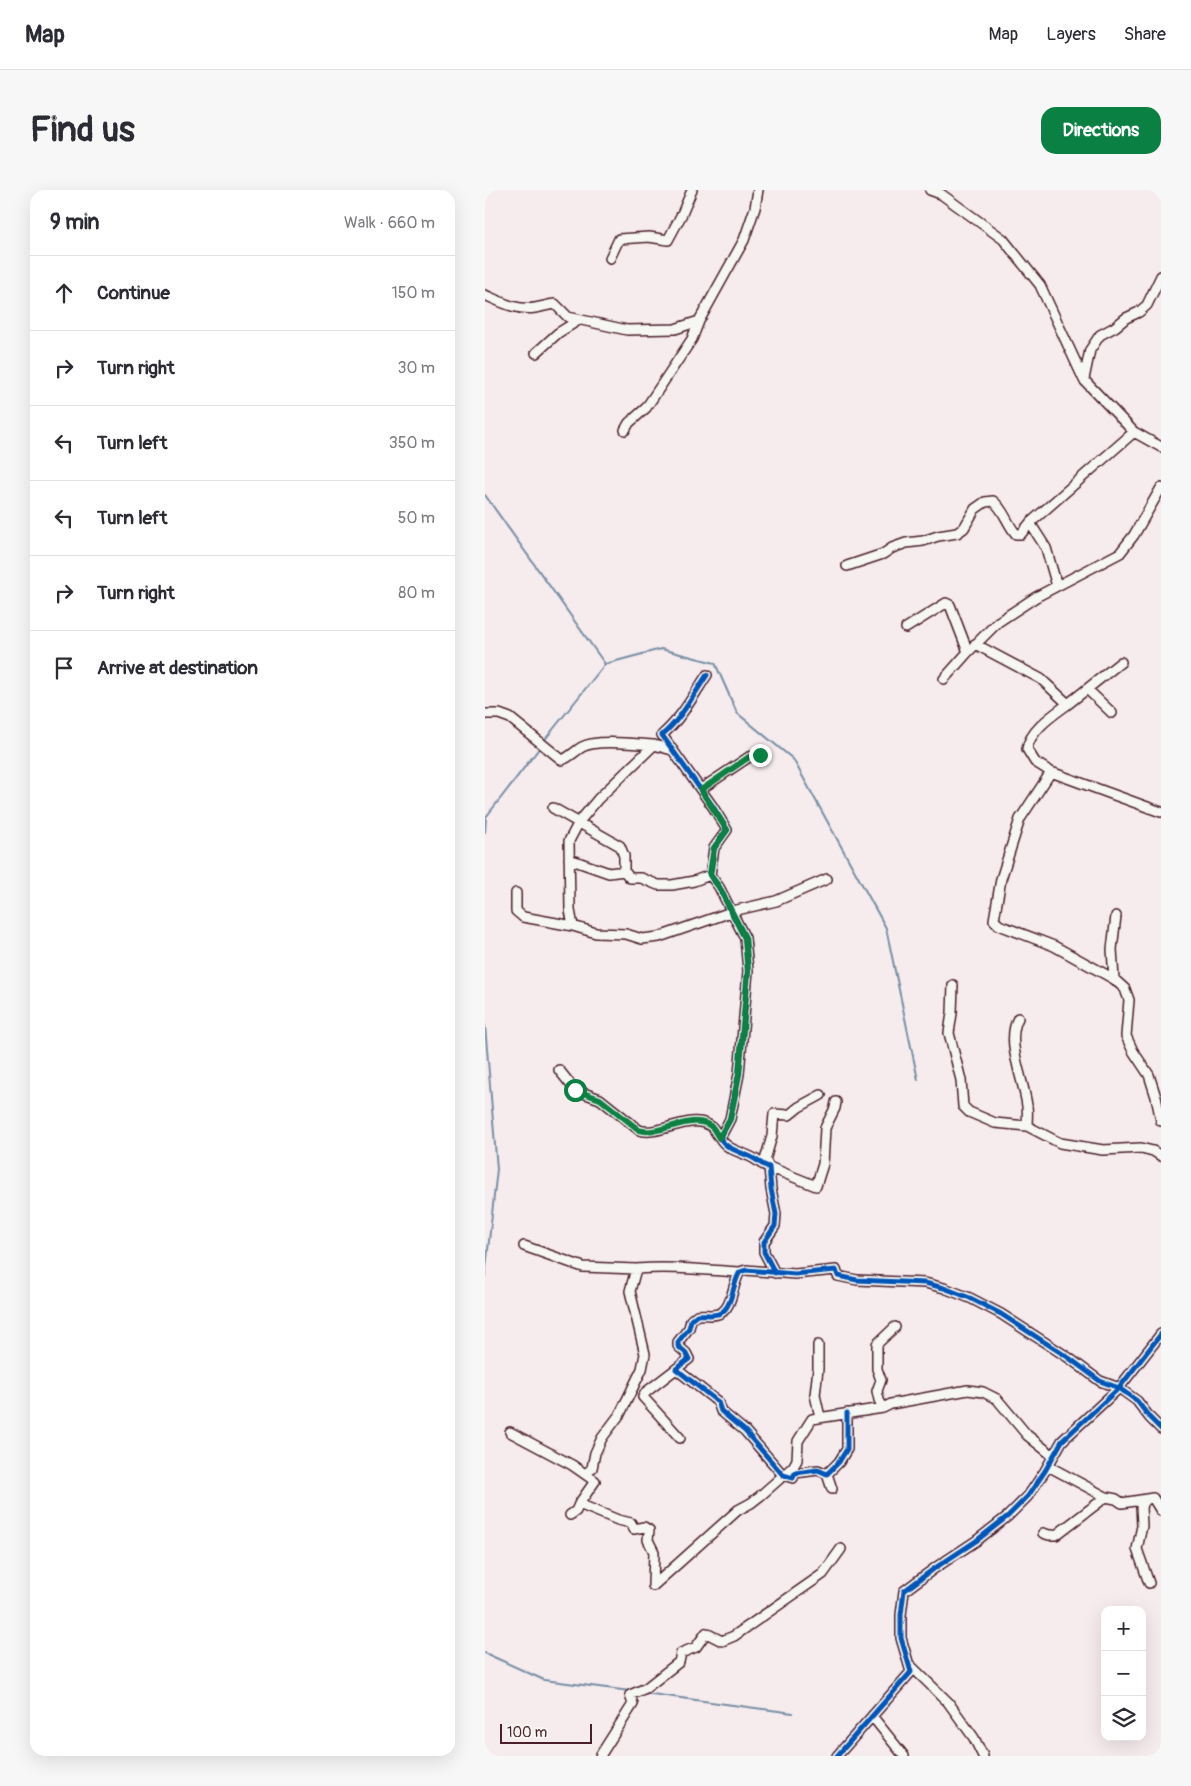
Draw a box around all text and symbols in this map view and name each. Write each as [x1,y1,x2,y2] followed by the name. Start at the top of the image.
[25,20,65,49] text: Map
[989,23,1018,46] text: Map
[1046,23,1096,46] text: Layers
[1124,23,1166,46] text: Share
[1041,107,1161,154] button: Directions
[30,108,135,152] text: Find us
[50,209,99,236] text: 9 min
[344,213,435,233] text: Walk · 660 m
[50,279,78,307] icon: ahead
[97,281,170,305] text: Continue
[391,283,435,303] text: 150 m
[50,354,78,382] icon: right
[97,356,175,380] text: Turn right
[397,358,435,378] text: 30 m
[50,429,78,457] icon: left
[97,431,167,455] text: Turn left
[389,433,435,453] text: 350 m
[50,504,78,532] icon: left
[97,506,167,530] text: Turn left
[398,508,435,528] text: 50 m
[50,579,78,607] icon: right
[97,581,175,605] text: Turn right
[398,583,435,603] text: 80 m
[50,654,78,682] icon: arrive
[97,656,258,680] text: Arrive at destination
[749,744,772,767] route end
[564,1079,587,1102] route start
[1101,1606,1146,1741] map controls
[1101,1606,1146,1651] button: +
[1101,1651,1146,1696] button: −
[1101,1696,1146,1741] button: layers
[500,1721,593,1744] scale bar
[507,1724,547,1741] text: 100 m

